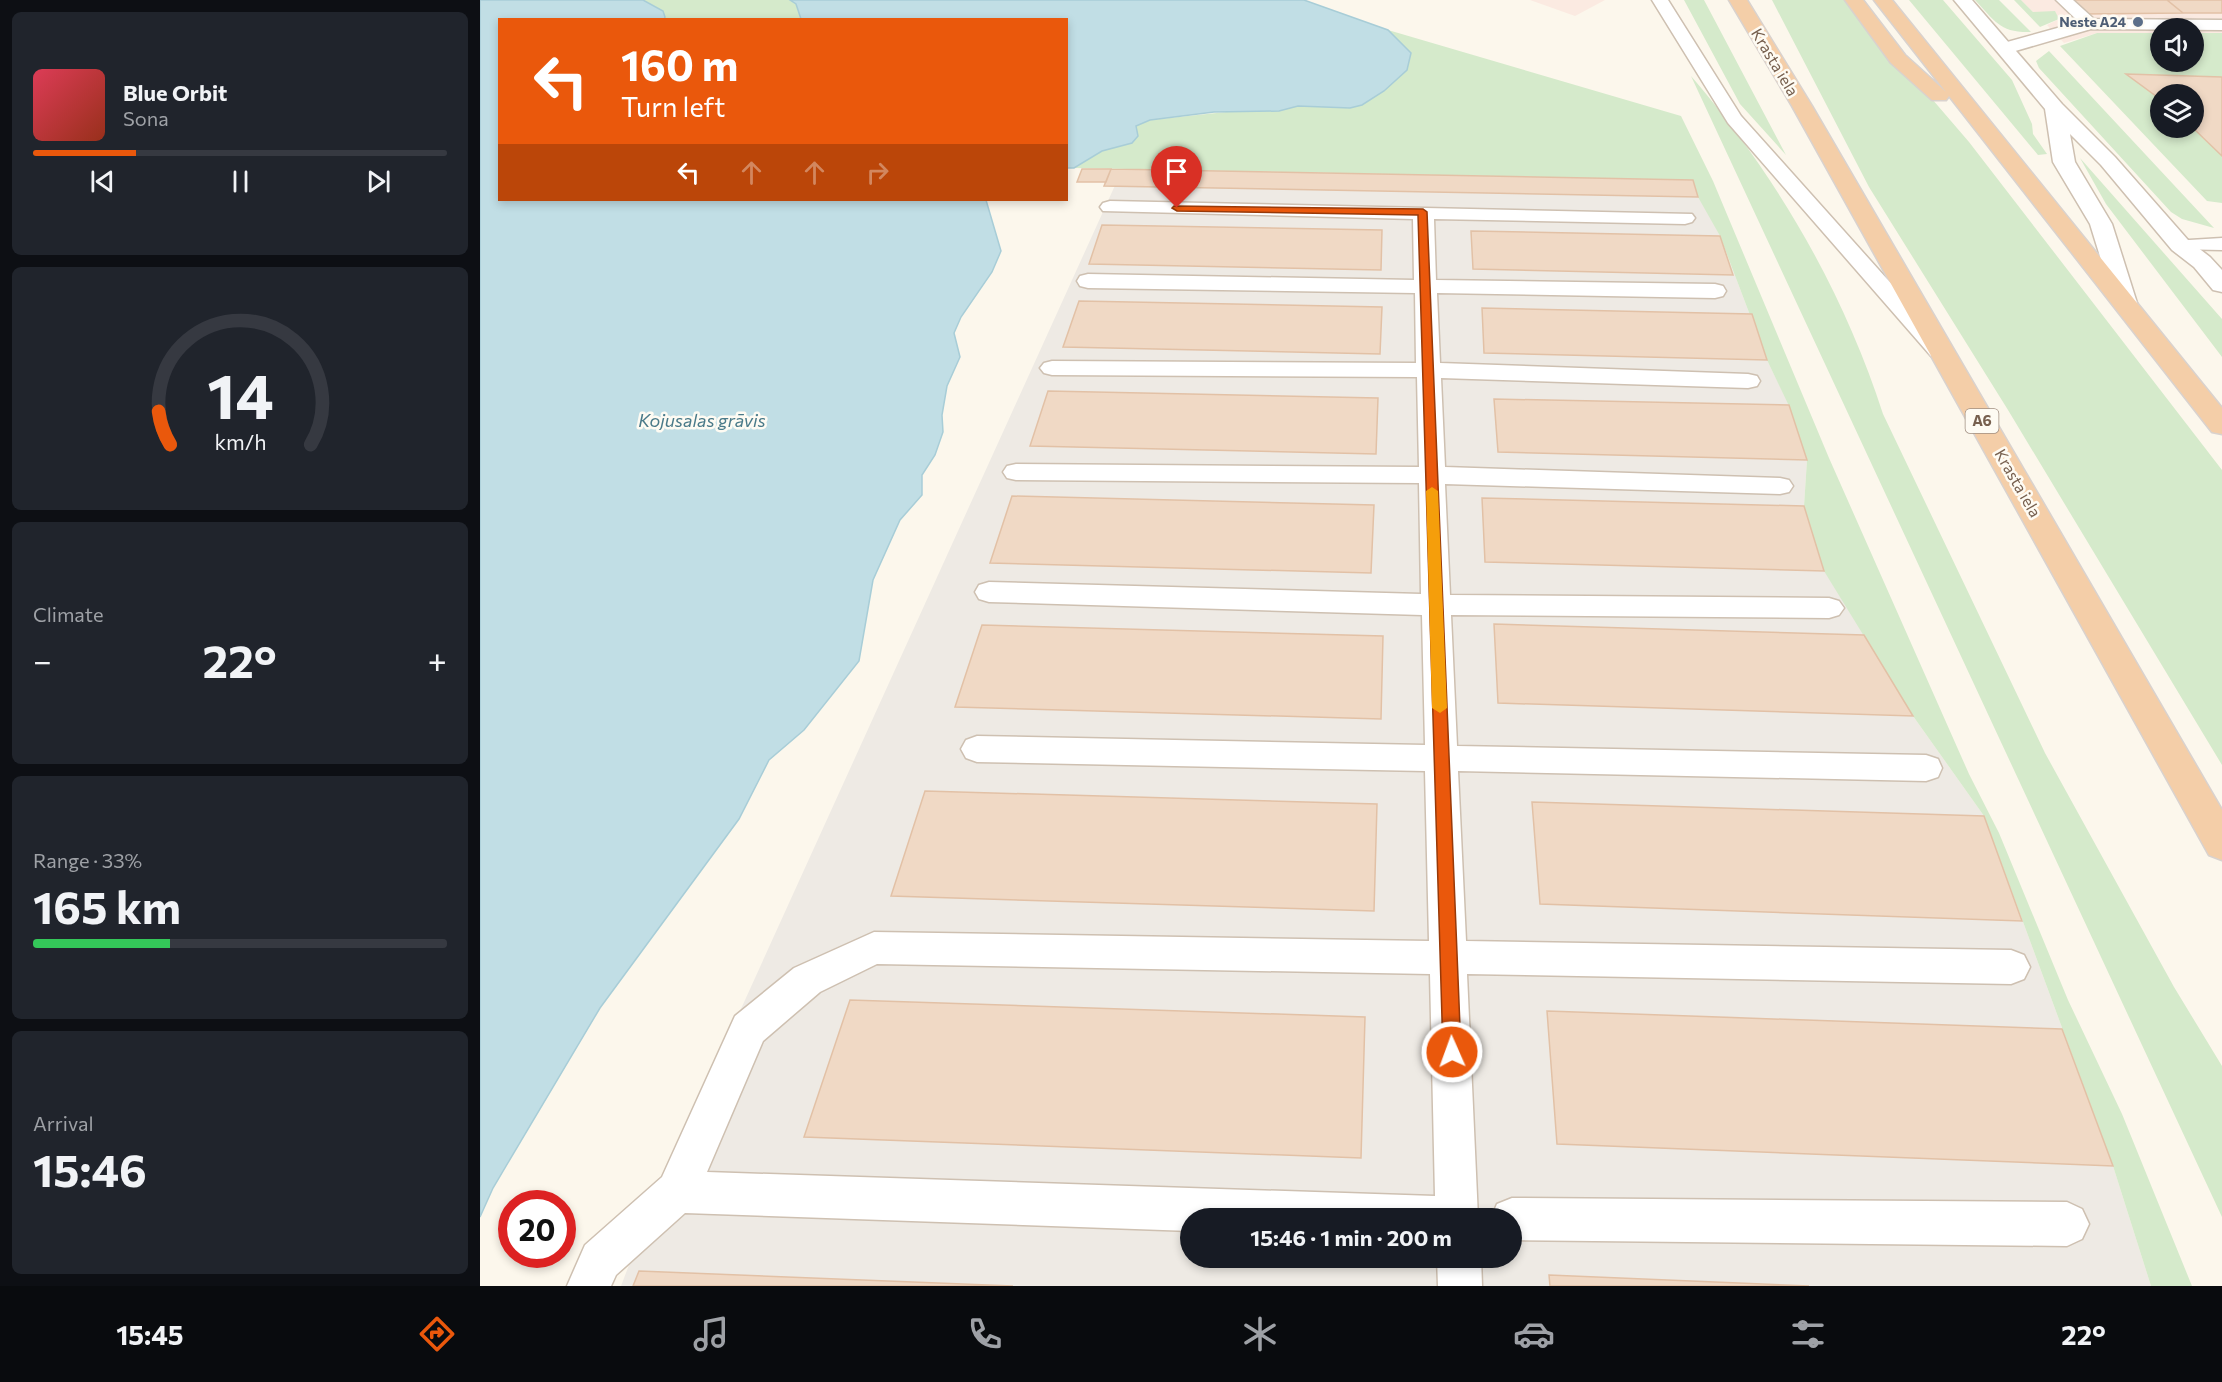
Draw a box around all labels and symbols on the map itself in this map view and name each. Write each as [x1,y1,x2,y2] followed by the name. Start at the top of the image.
[2059,13,2126,30] place label: Neste A24
[2131,15,2145,29] marker: Neste A24
[1748,24,1803,99] street label: Krasta iela
[1151,146,1202,208] pin
[638,409,766,431] water label: Kojusalas grāvis
[1966,409,1998,433] road number: A6
[1991,445,2046,520] street label: Krasta iela
[1420,1020,1484,1084] position arrow
[498,1190,576,1268] speed limit sign: 20

